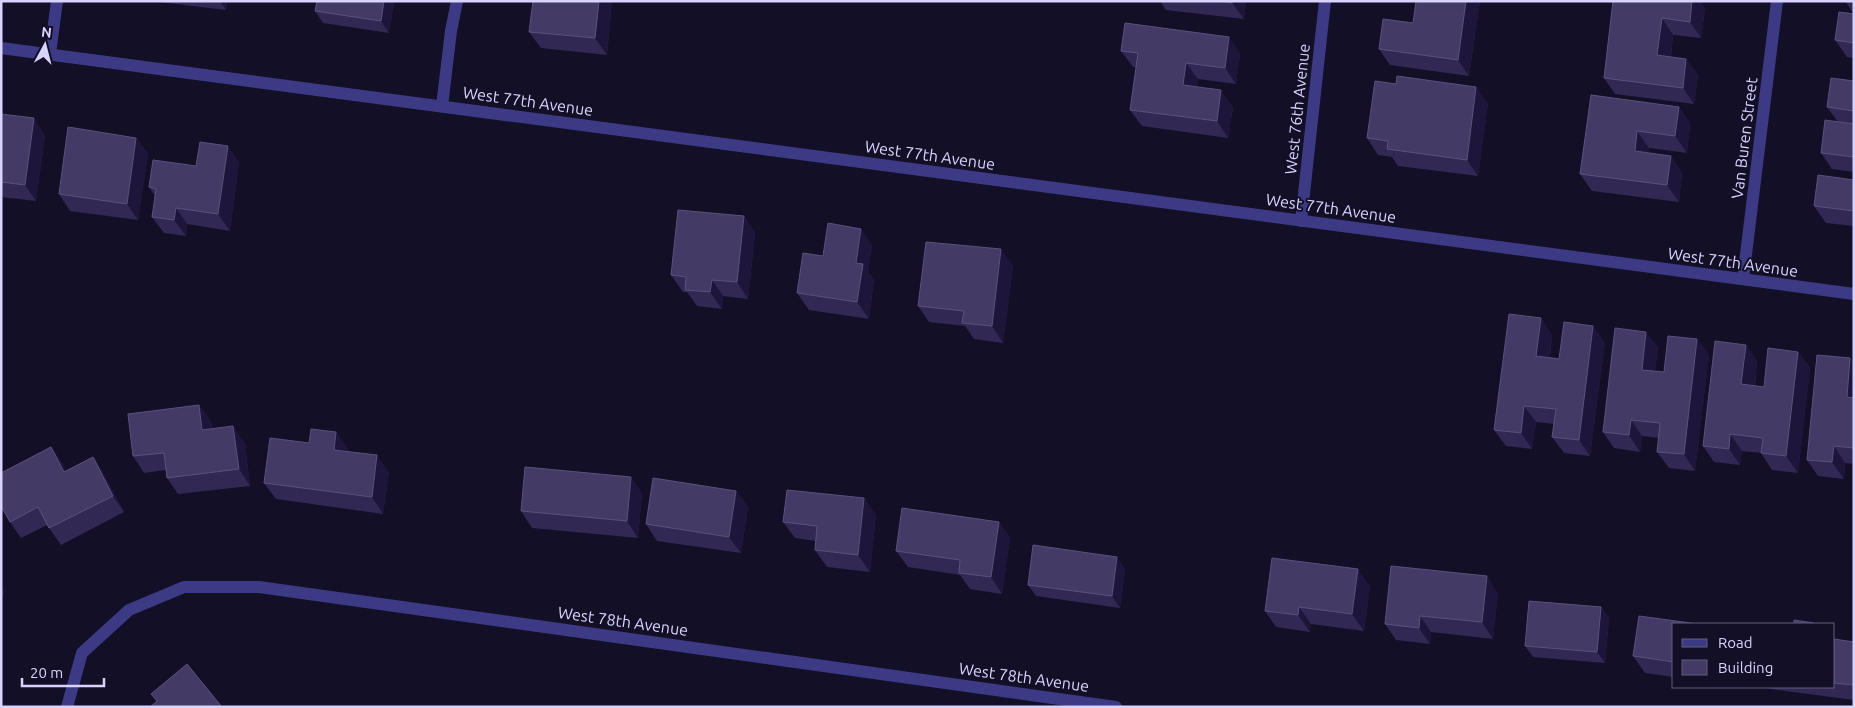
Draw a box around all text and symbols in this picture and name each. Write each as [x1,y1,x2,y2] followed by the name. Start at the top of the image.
[20,20,70,70] north arrow
[40,24,53,41] text: N
[1281,43,1313,175] street label: West 76th Avenue
[1728,75,1760,200] street label: Van Buren Street
[462,83,594,119] street label: West 77th Avenue
[864,137,996,173] street label: West 77th Avenue
[1265,190,1397,226] street label: West 77th Avenue
[1667,244,1799,280] street label: West 77th Avenue
[557,603,689,639] street label: West 78th Avenue
[1672,623,1835,688] legend
[1718,634,1753,651] text: Road
[22,656,105,688] scale bar
[958,659,1090,695] street label: West 78th Avenue
[1718,659,1773,676] text: Building
[30,664,63,681] text: 20 m

